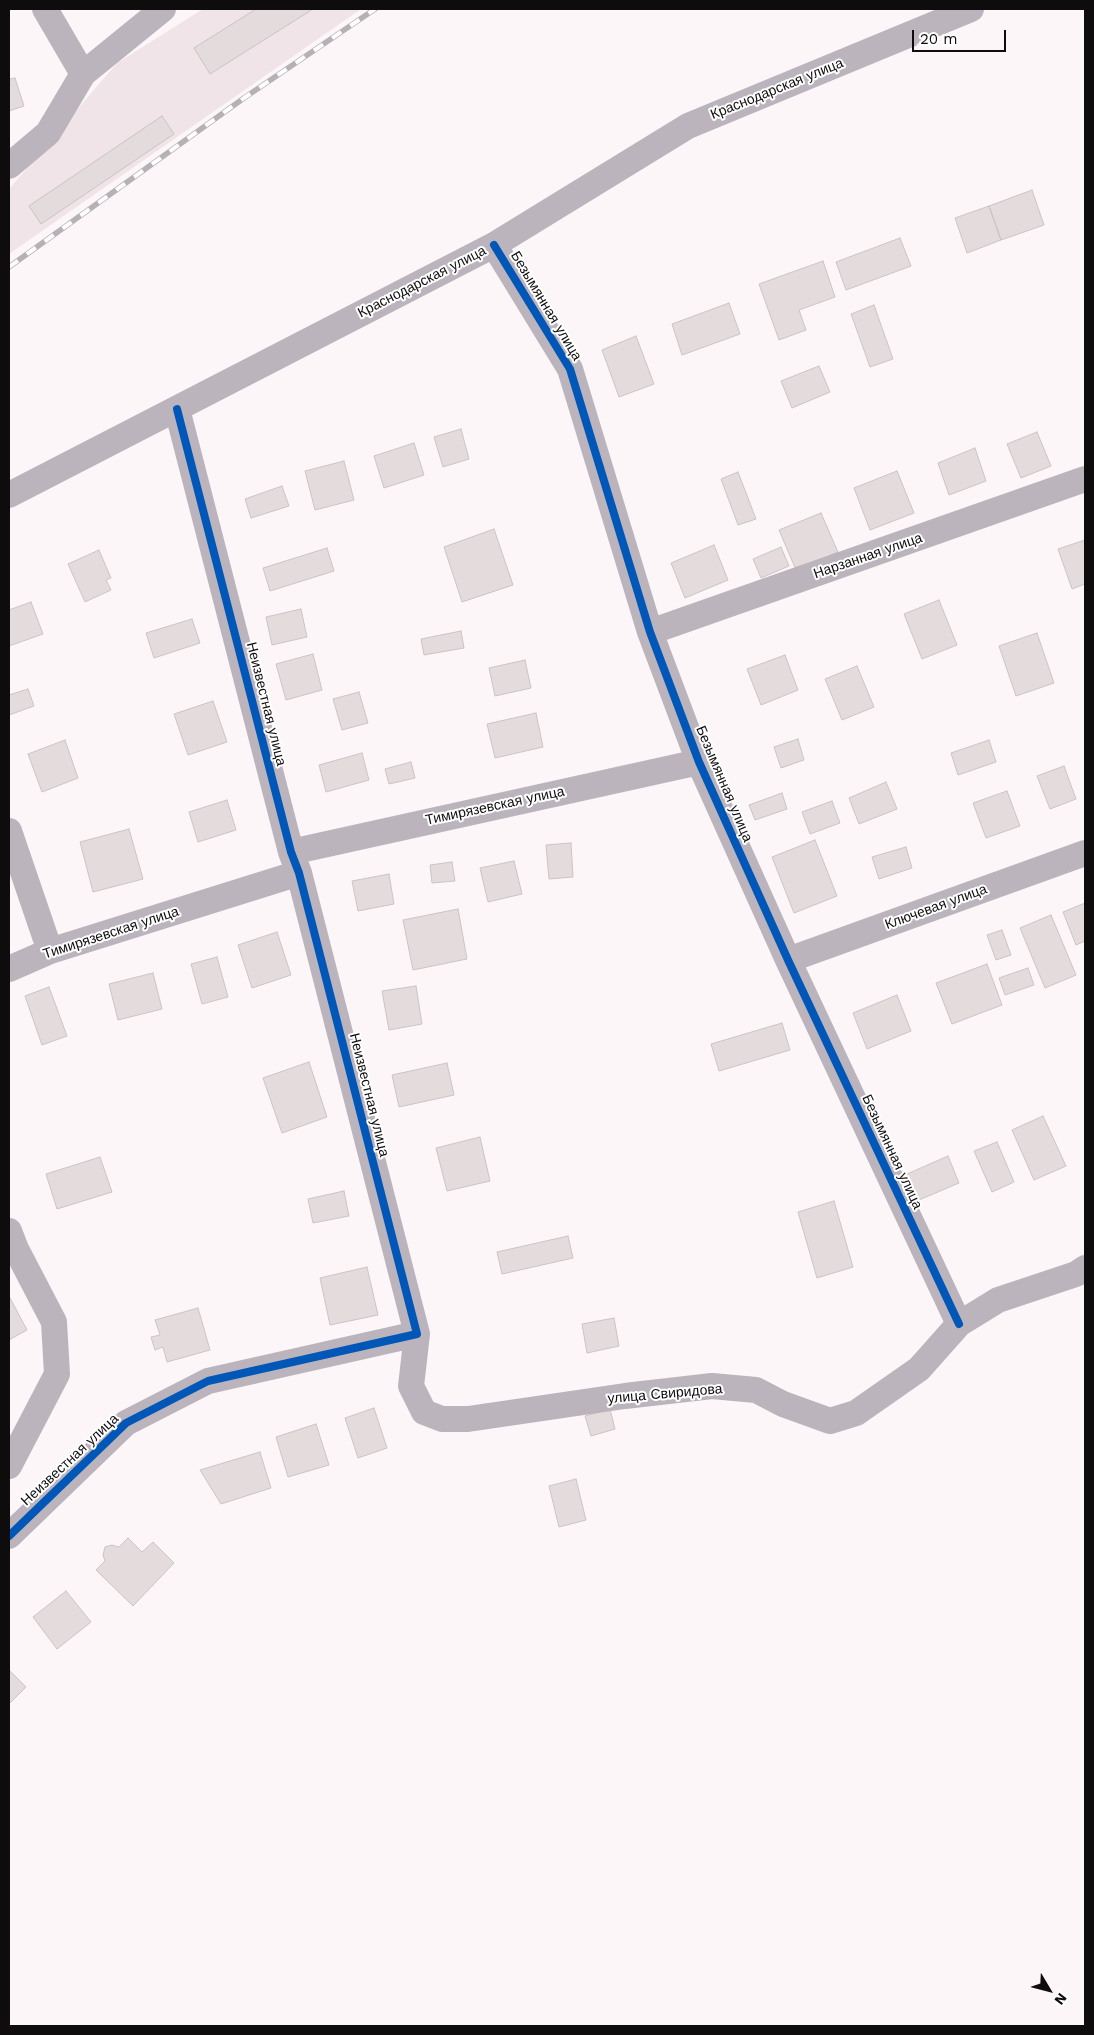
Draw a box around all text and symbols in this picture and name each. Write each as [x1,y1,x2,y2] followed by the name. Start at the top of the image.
[914,20,1008,52] scale bar
[920,30,958,48] text: 20 m
[708,55,846,123] street label: Краснодарская улица
[355,242,489,322] street label: Краснодарская улица
[507,248,585,364] street label: Безымянная улица
[811,530,925,582] street label: Нарзанная улица
[242,640,290,768] street label: Неизвестная улица
[692,723,756,845] street label: Безымянная улица
[424,783,566,829] street label: Тимирязевская улица
[883,881,989,933] street label: Ключевая улица
[41,903,181,963] street label: Тимирязевская улица
[345,1031,393,1159] street label: Неизвестная улица
[858,1092,926,1212] street label: Безымянная улица
[607,1381,723,1407] street label: улица Свиридова
[18,1411,122,1509] street label: Неизвестная улица
[1024,1965,1074,2015] north arrow
[1051,1990,1070,2008] text: N

